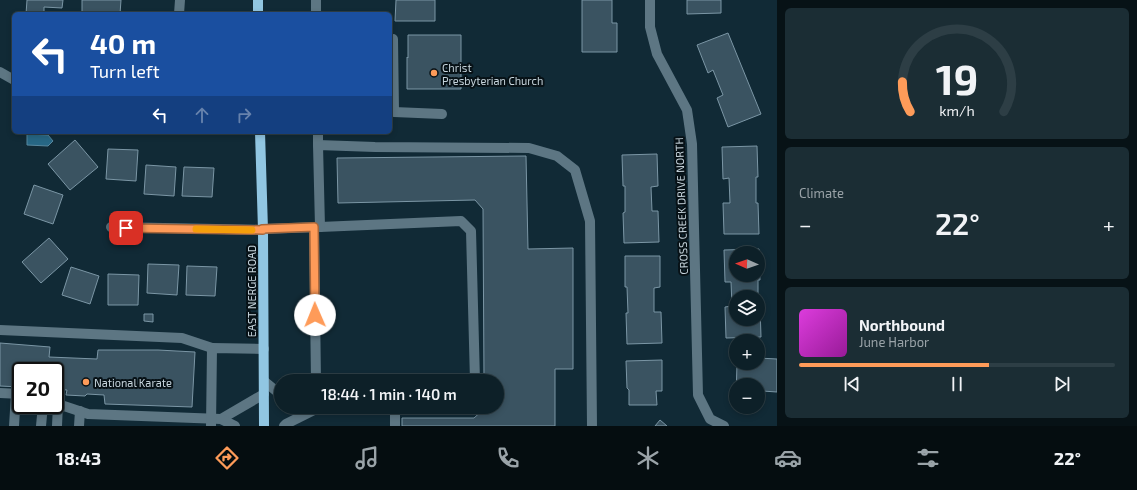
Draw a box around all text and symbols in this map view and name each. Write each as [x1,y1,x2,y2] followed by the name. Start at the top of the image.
[90,26,156,60] text: 40 m
[24,28,76,80] icon: left
[936,52,978,102] text: 19
[90,60,160,82] text: Turn left
[442,61,543,87] place label: Christ Presbyterian Church
[429,68,439,78] marker: Christ Presbyterian Church
[939,101,975,118] text: km/h
[149,104,171,126] icon: left
[191,104,213,126] icon: ahead
[233,104,255,126] icon: right
[672,137,690,275] street label: CROSS CREEK DRIVE NORTH
[799,185,844,201] text: Climate
[935,205,980,241] text: 22°
[109,211,143,245] pin
[799,211,812,237] text: −
[1103,211,1115,237] text: +
[115,217,137,239] icon: arrive
[245,245,258,337] street label: EAST NERGE ROAD
[729,246,765,282] north arrow
[729,246,765,414] map controls
[729,290,765,326] button: layers
[294,294,336,336] position arrow
[859,316,945,334] text: Northbound
[729,334,765,370] button: +
[859,334,929,350] text: June Harbor
[12,362,64,414] speed limit sign: 20
[841,373,863,395] icon: previous
[946,373,968,395] icon: pause
[1051,373,1073,395] icon: next
[94,376,172,389] place label: National Karate
[81,377,91,387] marker: National Karate
[729,378,765,414] button: −
[321,385,457,403] text: 18:44 · 1 min · 140 m
[213,444,241,472] icon: directions
[353,444,381,472] icon: music
[494,444,522,472] icon: phone
[634,444,662,472] icon: climate
[774,444,802,472] icon: car
[914,444,942,472] icon: filters
[56,447,101,469] text: 18:43
[1054,447,1081,469] text: 22°

